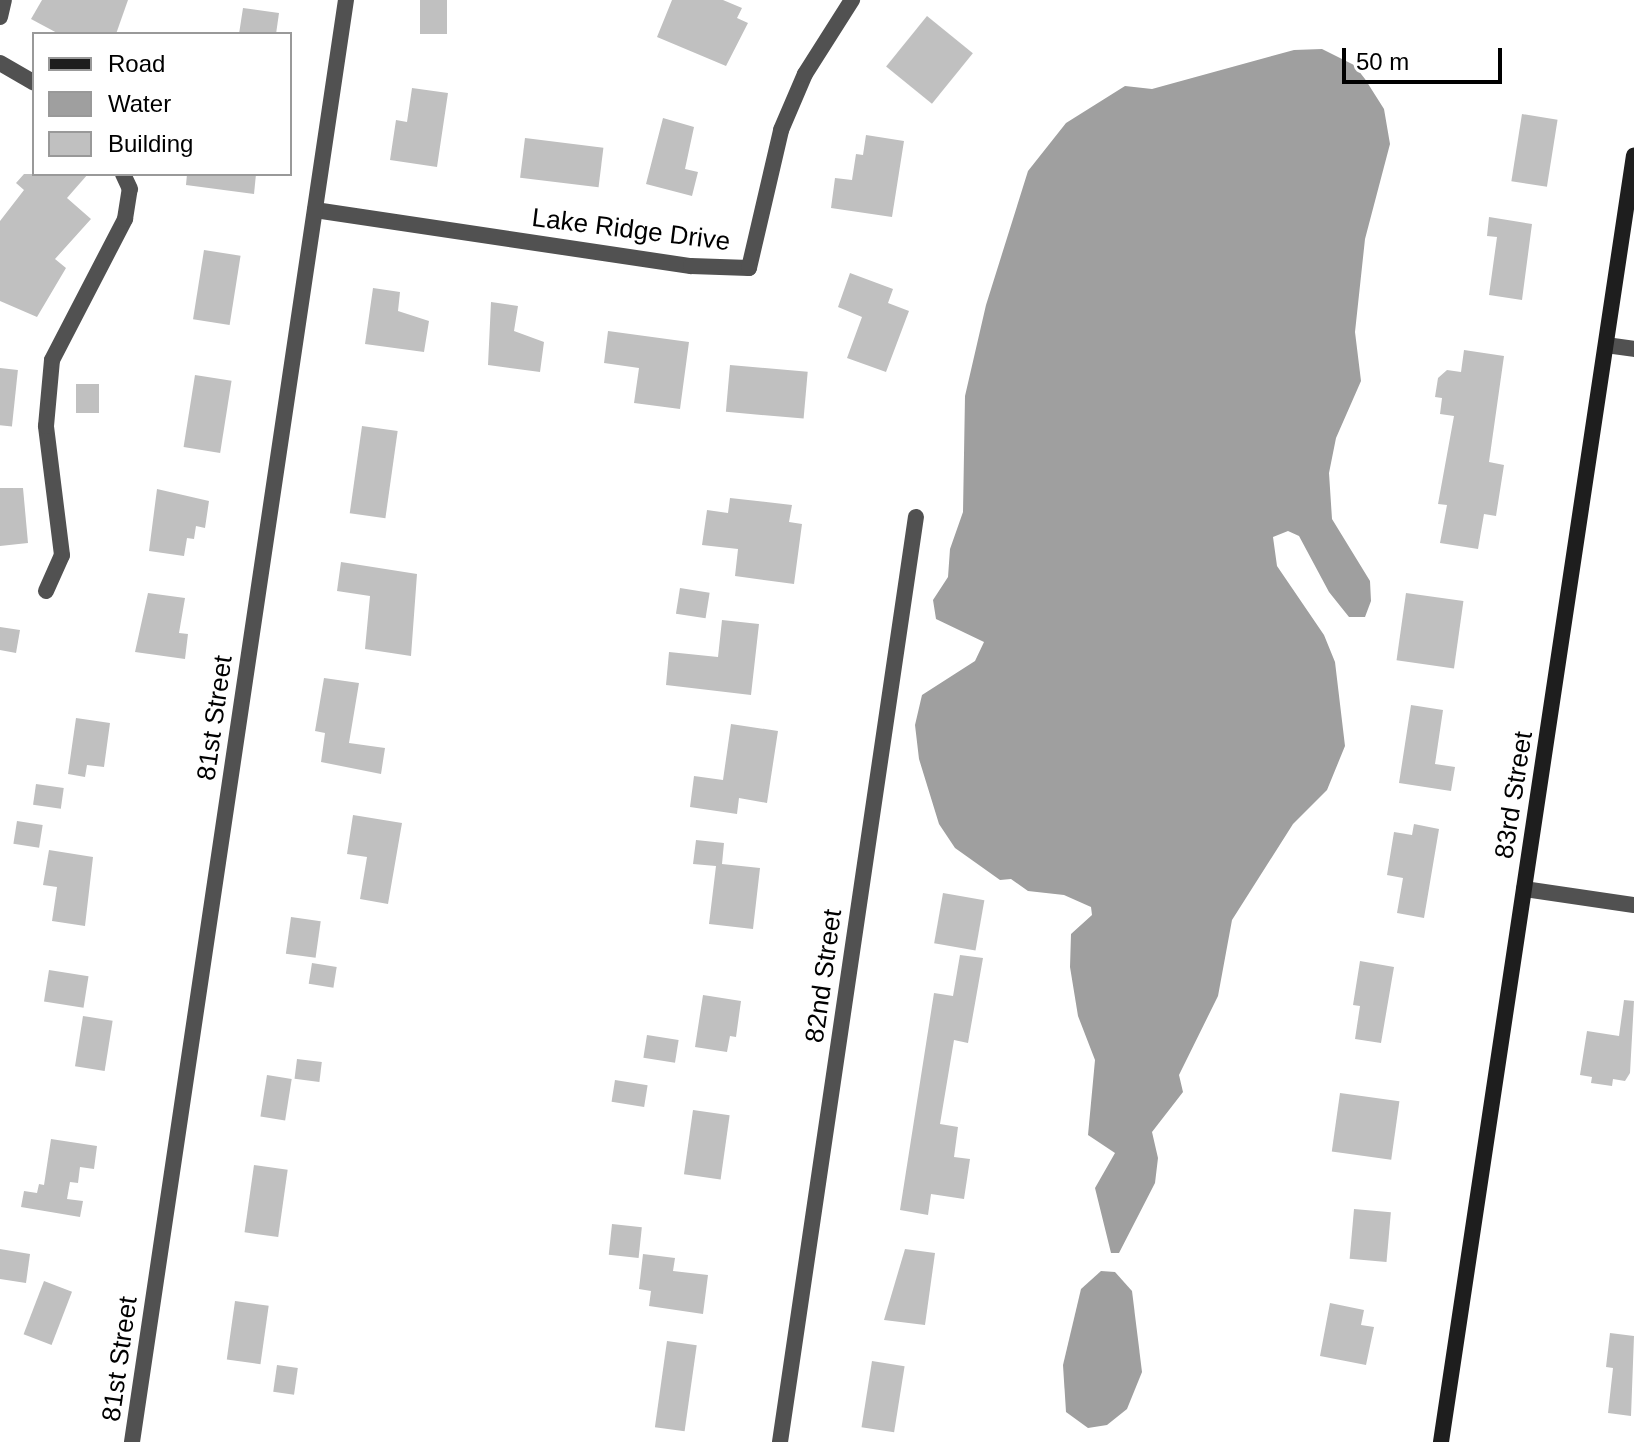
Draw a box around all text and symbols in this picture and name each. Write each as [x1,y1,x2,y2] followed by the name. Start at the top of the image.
[32,32,292,176] legend
[1346,32,1506,82] scale bar
[1356,48,1409,75] text: 50 m
[108,50,165,77] text: Road
[108,90,171,117] text: Water
[108,130,193,157] text: Building
[530,202,732,258] street label: Lake Ridge Drive
[191,654,239,782] street label: 81st Street
[1489,729,1539,861] street label: 83rd Street
[799,907,849,1045] street label: 82nd Street
[96,1295,144,1423] street label: 81st Street

